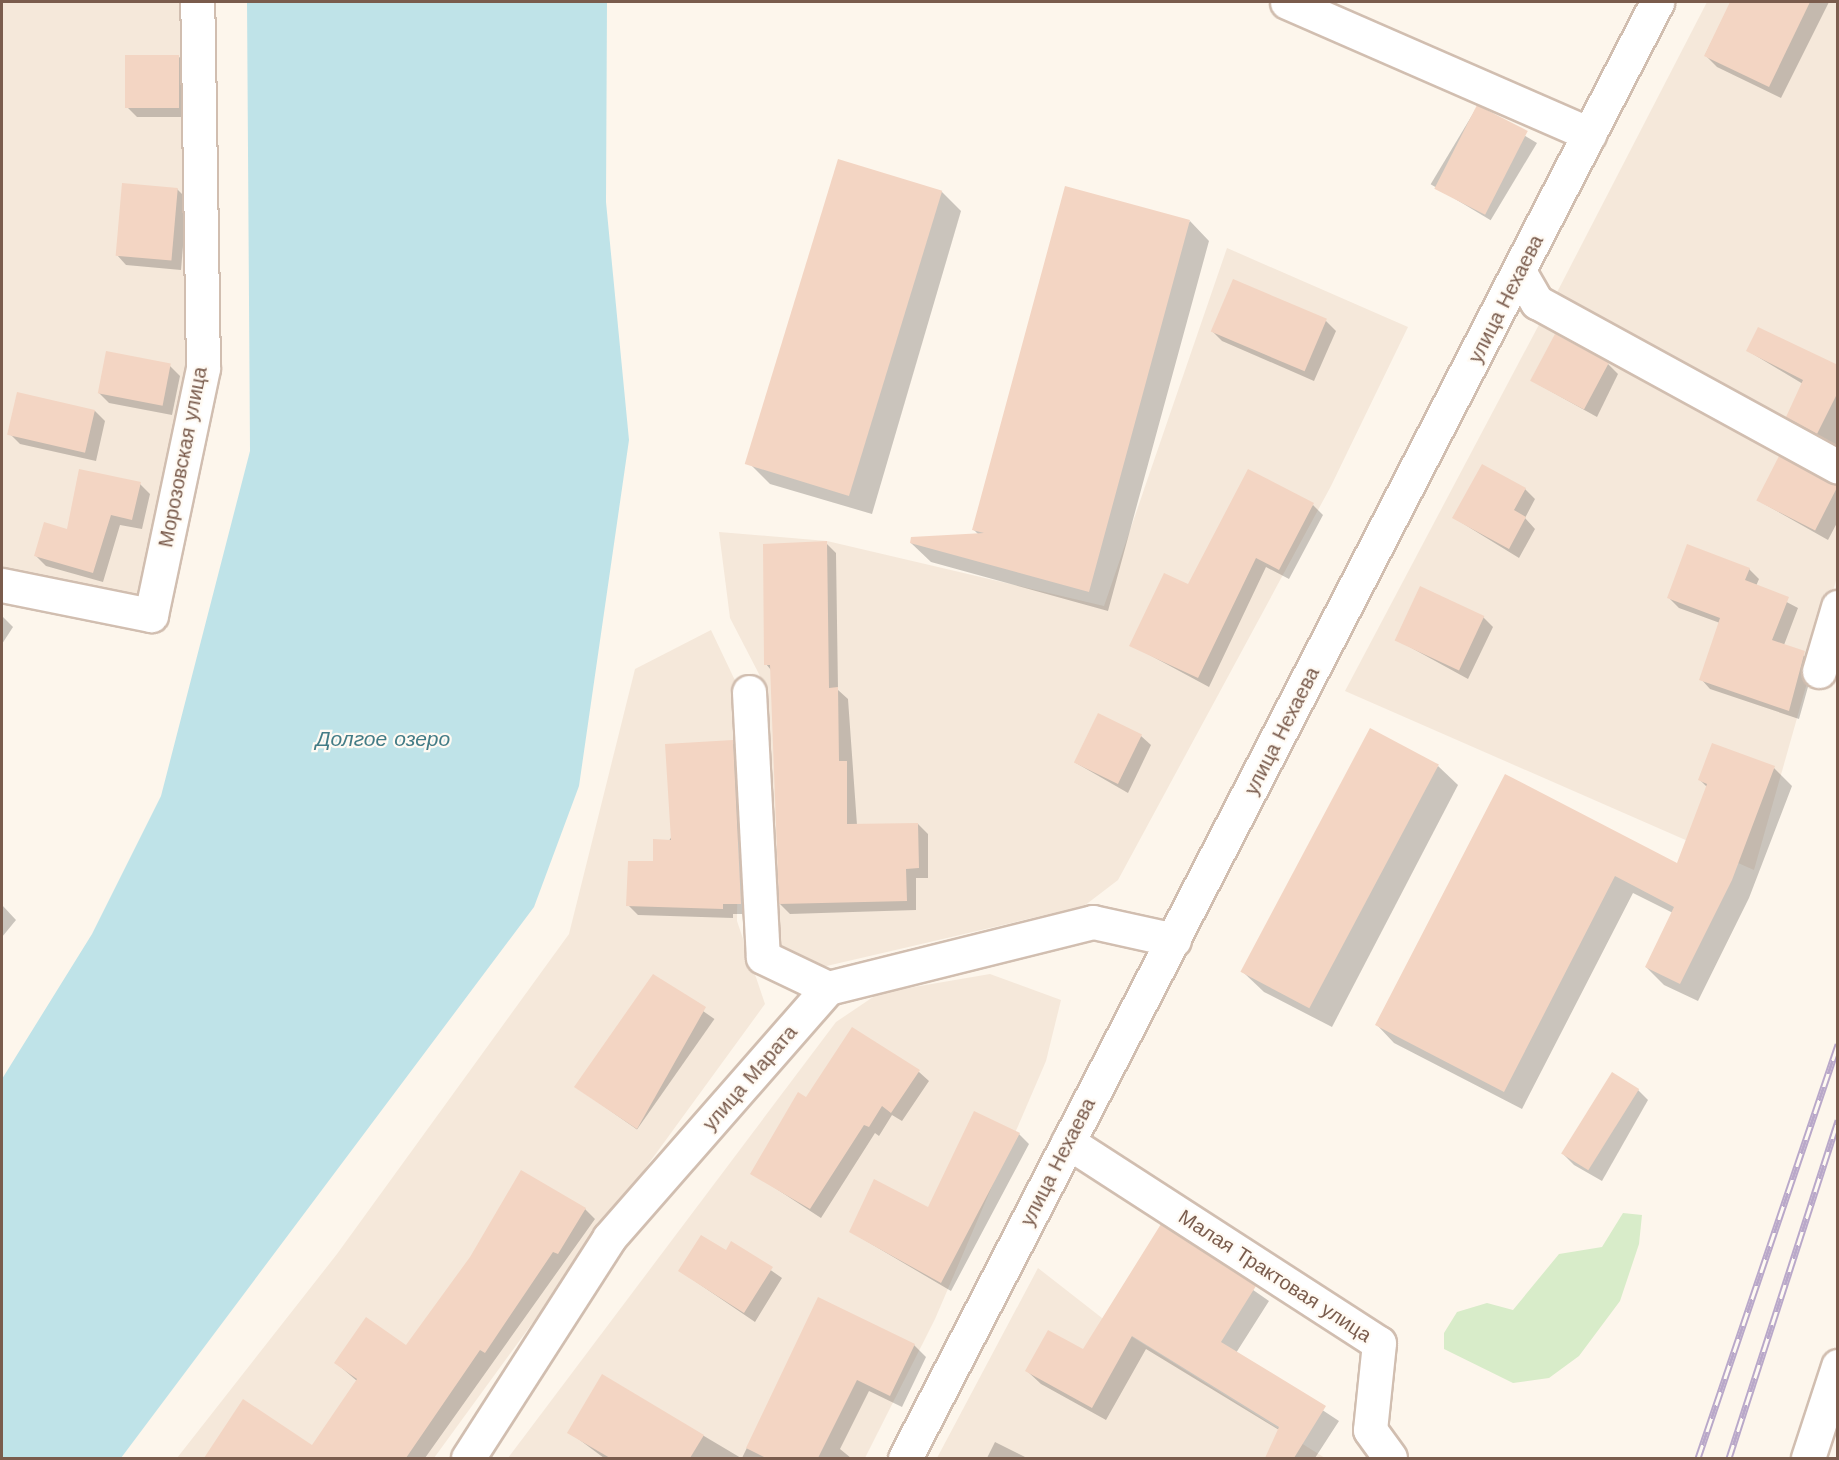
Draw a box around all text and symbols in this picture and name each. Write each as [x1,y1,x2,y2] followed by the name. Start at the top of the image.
[1463,231,1549,367] street label: улица Нехаева
[154,365,212,549] street label: Морозовская улица
[1239,663,1325,799] street label: улица Нехаева
[316,726,450,752] water label: Долгое озеро
[698,1020,802,1136] street label: улица Марата
[1015,1094,1101,1230] street label: улица Нехаева
[1174,1205,1376,1347] street label: Малая Трактовая улица

